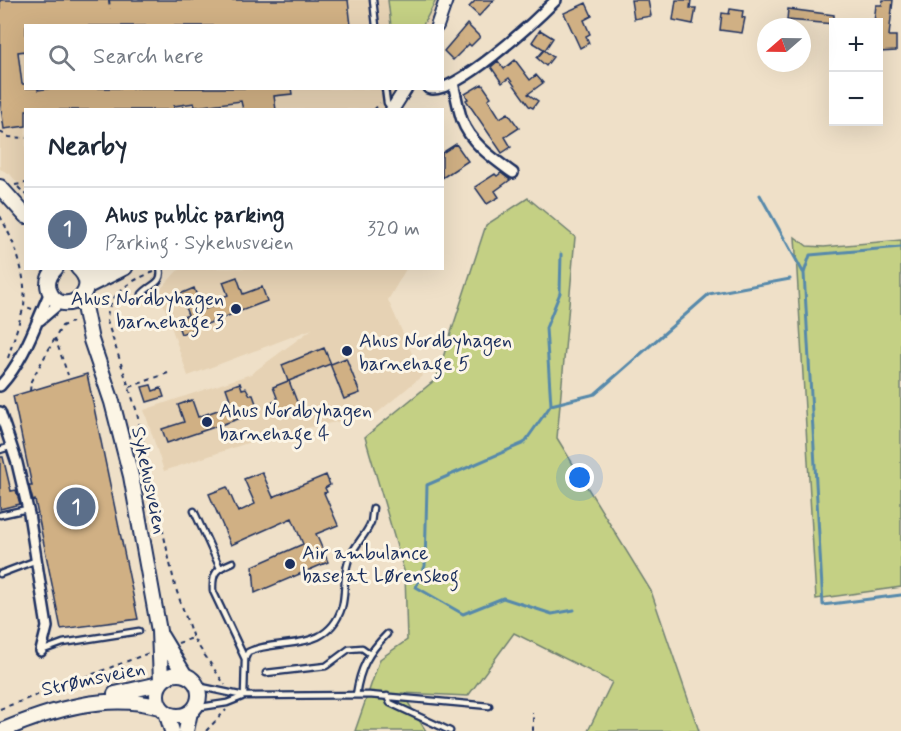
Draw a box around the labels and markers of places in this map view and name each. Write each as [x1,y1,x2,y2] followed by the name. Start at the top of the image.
[71,286,224,338] place label: Ahus Nordbyhagen barnehage 3
[229,302,243,316] marker: Ahus Nordbyhagen barnehage 3
[359,328,512,380] place label: Ahus Nordbyhagen barnehage 5
[340,344,354,358] marker: Ahus Nordbyhagen barnehage 5
[219,398,372,450] place label: Ahus Nordbyhagen barnehage 4
[200,415,214,429] marker: Ahus Nordbyhagen barnehage 4
[56,484,96,530] pin: 1
[302,540,459,592] place label: Air ambulance base at Lørenskog
[283,557,297,571] marker: Air ambulance base at Lørenskog

